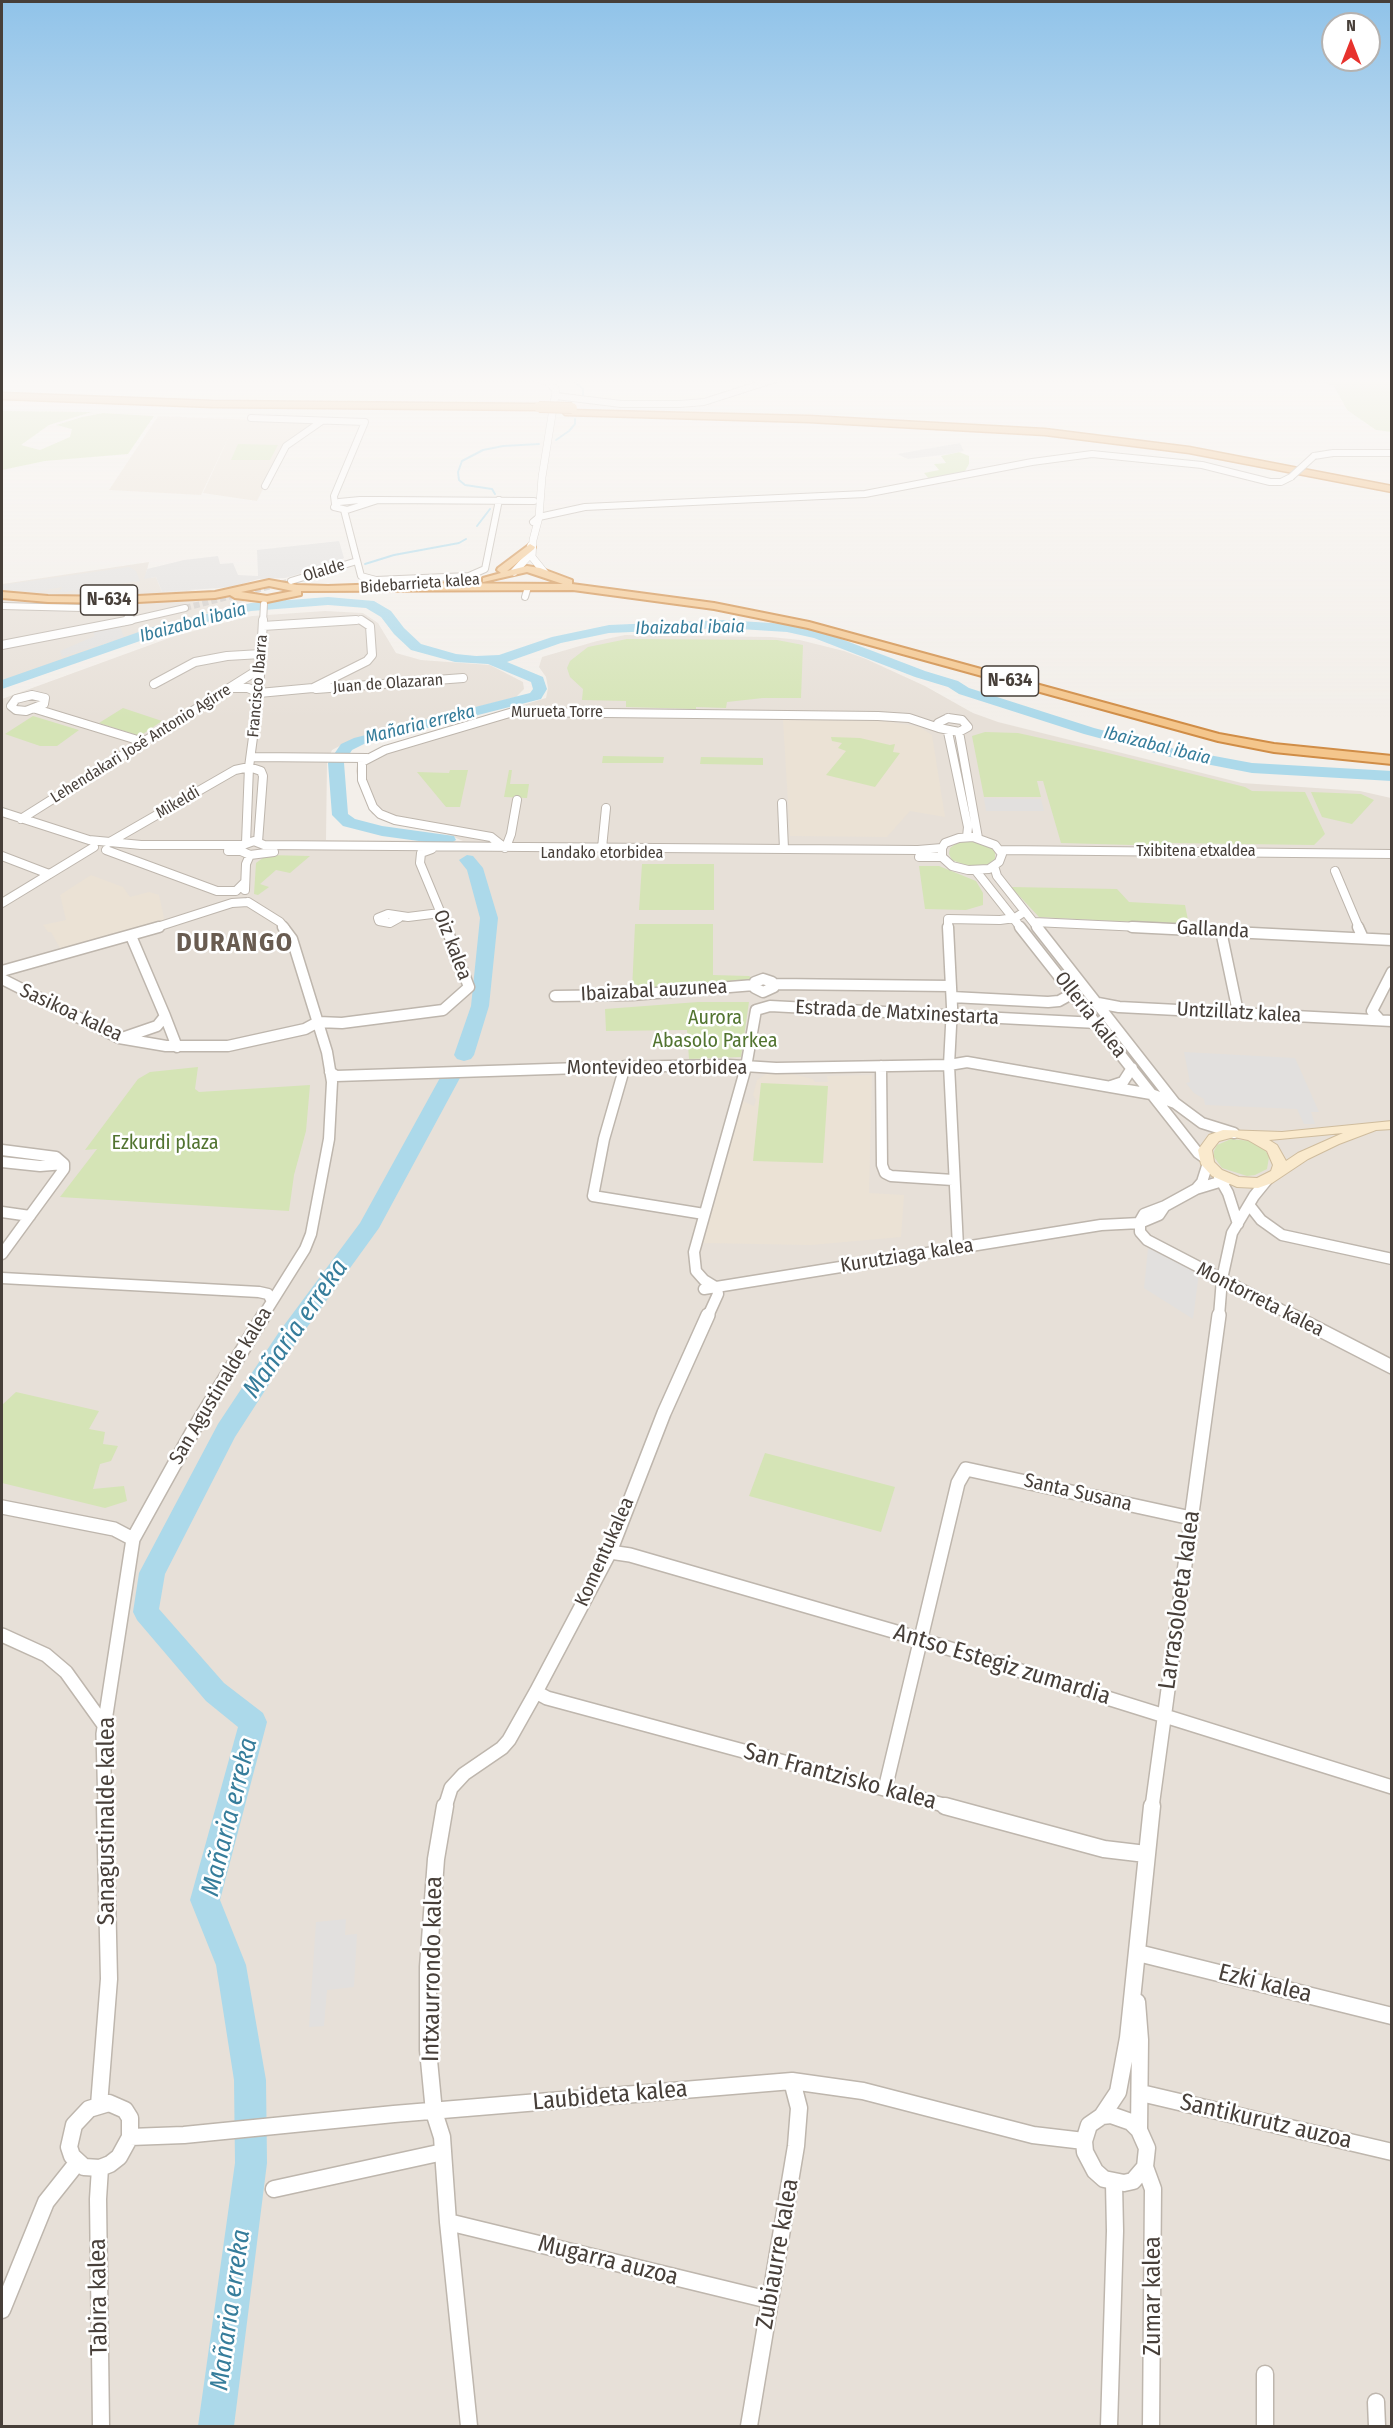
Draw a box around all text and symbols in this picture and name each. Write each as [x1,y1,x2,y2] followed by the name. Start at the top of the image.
[1321,12,1381,72] north arrow
[1346,16,1356,35] text: N
[301,556,347,586] street label: Olalde
[360,570,480,598] street label: Bidebarrieta kalea
[80,585,138,615] road number: N-634
[137,598,249,648] water label: Ibaizabal ibaia
[635,616,745,640] water label: Ibaizabal ibaia
[244,634,272,738] street label: Francisco Ibarra
[982,666,1038,696] road number: N-634
[332,671,444,697] street label: Juan de Olazaran
[47,680,235,808] street label: Lehendakari José Antonio Agirre
[363,701,477,749] water label: Mañaria erreka
[511,703,603,723] street label: Murueta Torre
[1101,722,1213,770] water label: Ibaizabal ibaia
[153,783,203,823] street label: Mikeldi
[1136,842,1256,862] street label: Txibitena etxaldea
[541,844,663,864] street label: Landako etorbidea
[428,906,476,984] street label: Oiz kalea
[1176,916,1250,944] street label: Gallanda
[176,928,294,960] district label: DURANGO
[1049,967,1131,1063] street label: Olleria kalea
[580,975,728,1007] street label: Ibaizabal auzunea
[16,979,126,1047] street label: Sasikoa kalea
[795,996,999,1030] street label: Estrada de Matxinestarta
[1176,998,1302,1028] street label: Untzillatz kalea
[653,1006,777,1053] park label: Aurora Abasolo Parkea
[567,1056,747,1080] street label: Montevideo etorbidea
[112,1131,218,1155] park label: Ezkurdi plaza
[839,1234,975,1278] street label: Kurutziaga kalea
[237,1254,355,1404] water label: Mañaria erreka
[1192,1258,1328,1342] street label: Montorreta kalea
[165,1303,277,1469] street label: San Agustinalde kalea
[1022,1469,1134,1517] street label: Santa Susana
[570,1494,640,1610] street label: Komentukalea
[1153,1509,1207,1691] street label: Larrasoloeta kalea
[890,1618,1114,1712] street label: Antso Estegiz zumardia
[93,1717,121,1925] street label: Sanagustinalde kalea
[195,1735,265,1899] water label: Mañaria erreka
[740,1737,940,1817] street label: San Frantzisko kalea
[417,1876,449,2062] street label: Intxaurrondo kalea
[1215,1958,1315,2010] street label: Ezki kalea
[531,2075,689,2117] street label: Laubideta kalea
[1177,2088,1355,2156] street label: Santikurutz auzoa
[751,2177,805,2331] street label: Zubiaurre kalea
[204,2228,258,2392] water label: Mañaria erreka
[535,2230,681,2292] street label: Mugarra auzoa
[1139,2236,1167,2356] street label: Zumar kalea
[84,2238,114,2356] street label: Tabira kalea

